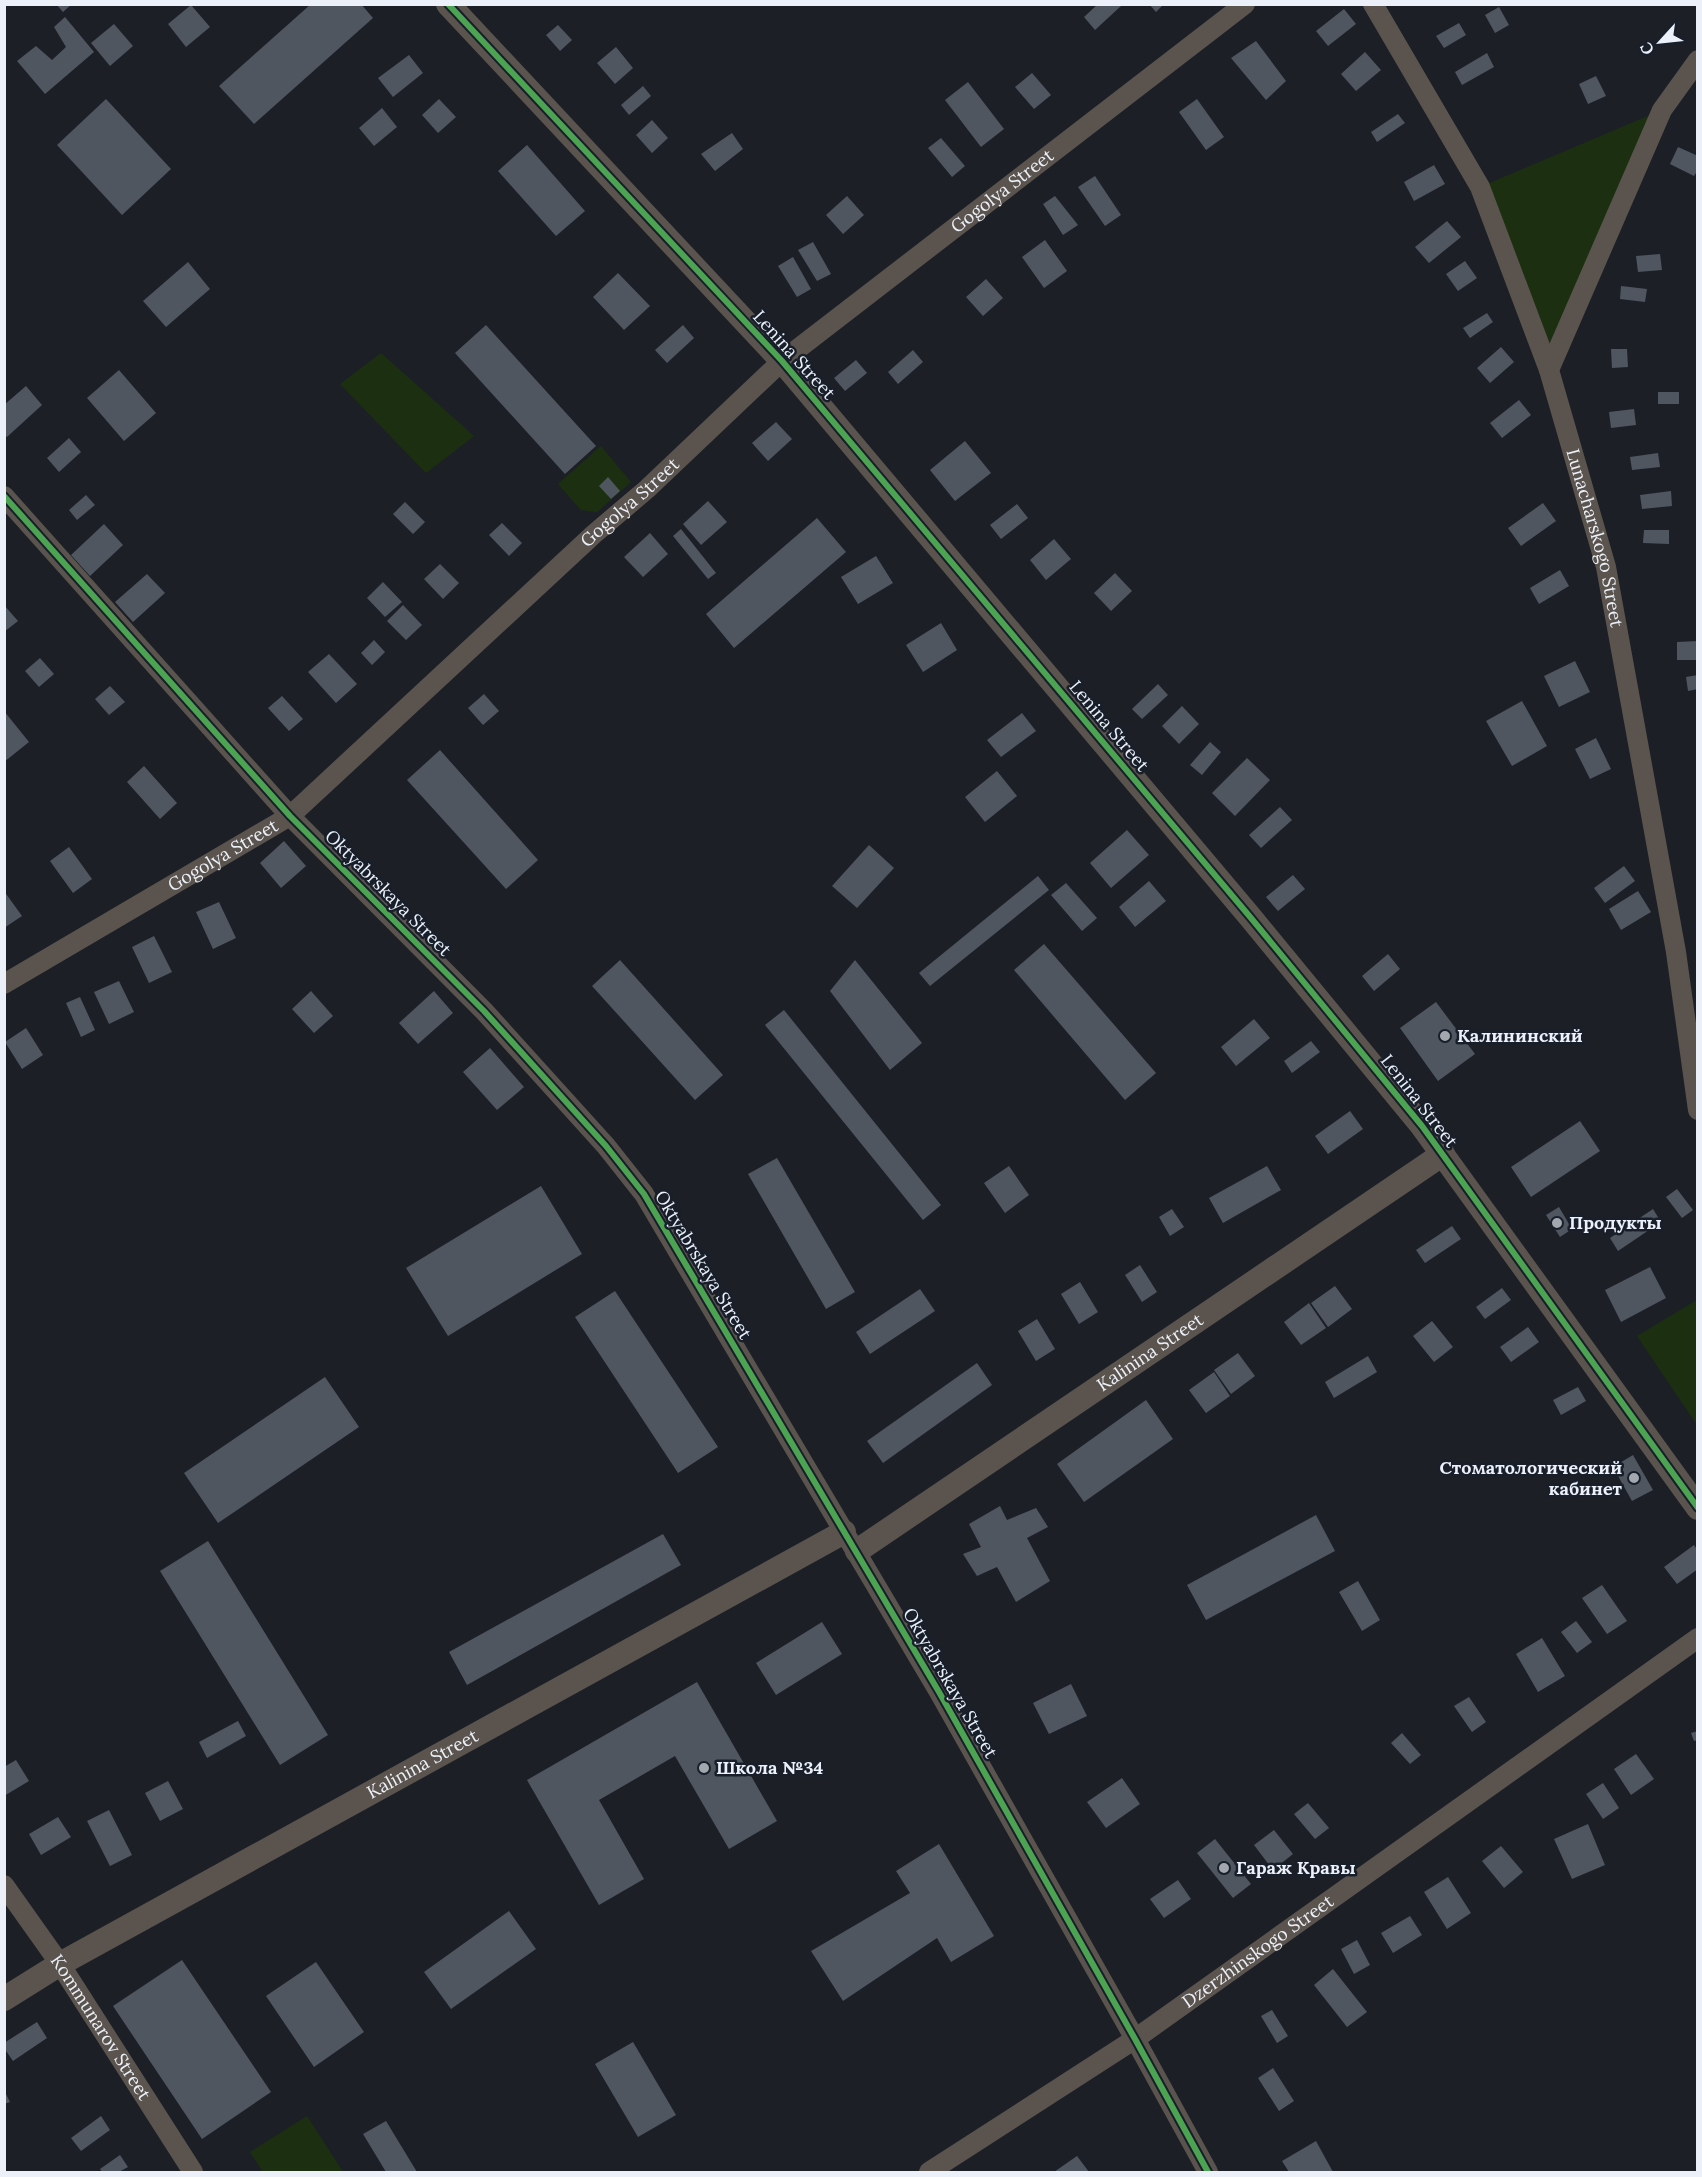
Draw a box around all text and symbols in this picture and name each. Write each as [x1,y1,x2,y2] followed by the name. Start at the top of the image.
[1630,12,1690,72] north arrow
[1635,39,1658,58] text: С
[946,144,1058,238] street label: Gogolya Street
[748,305,840,404] street label: Lenina Street
[1561,446,1629,629] street label: Lunacharskogo Street
[575,453,684,552] street label: Gogolya Street
[1065,675,1154,776] street label: Lenina Street
[163,814,282,896] street label: Gogolya Street
[320,825,457,961] street label: Oktyabrskaya Street
[1457,1024,1583,1047] place label: Калининский
[1438,1029,1452,1043] marker: Калининский
[1376,1049,1463,1152] street label: Lenina Street
[650,1186,757,1343] street label: Oktyabrskaya Street
[1569,1211,1662,1234] place label: Продукты
[1550,1216,1564,1230] marker: Продукты
[1092,1308,1207,1396] street label: Kalinina Street
[1439,1456,1623,1500] place label: Стоматологический кабинет
[1627,1471,1641,1485] marker: Стоматологический кабинет
[898,1604,1003,1762] street label: Oktyabrskaya Street
[363,1724,482,1804] street label: Kalinina Street
[716,1756,824,1779] place label: Школа №34
[697,1761,711,1775] marker: Школа №34
[1236,1856,1356,1879] place label: Гараж Кравы
[1217,1861,1231,1875] marker: Гараж Кравы
[1177,1889,1338,2013] street label: Dzerzhinskogo Street
[46,1950,156,2104] street label: Kommunarov Street

